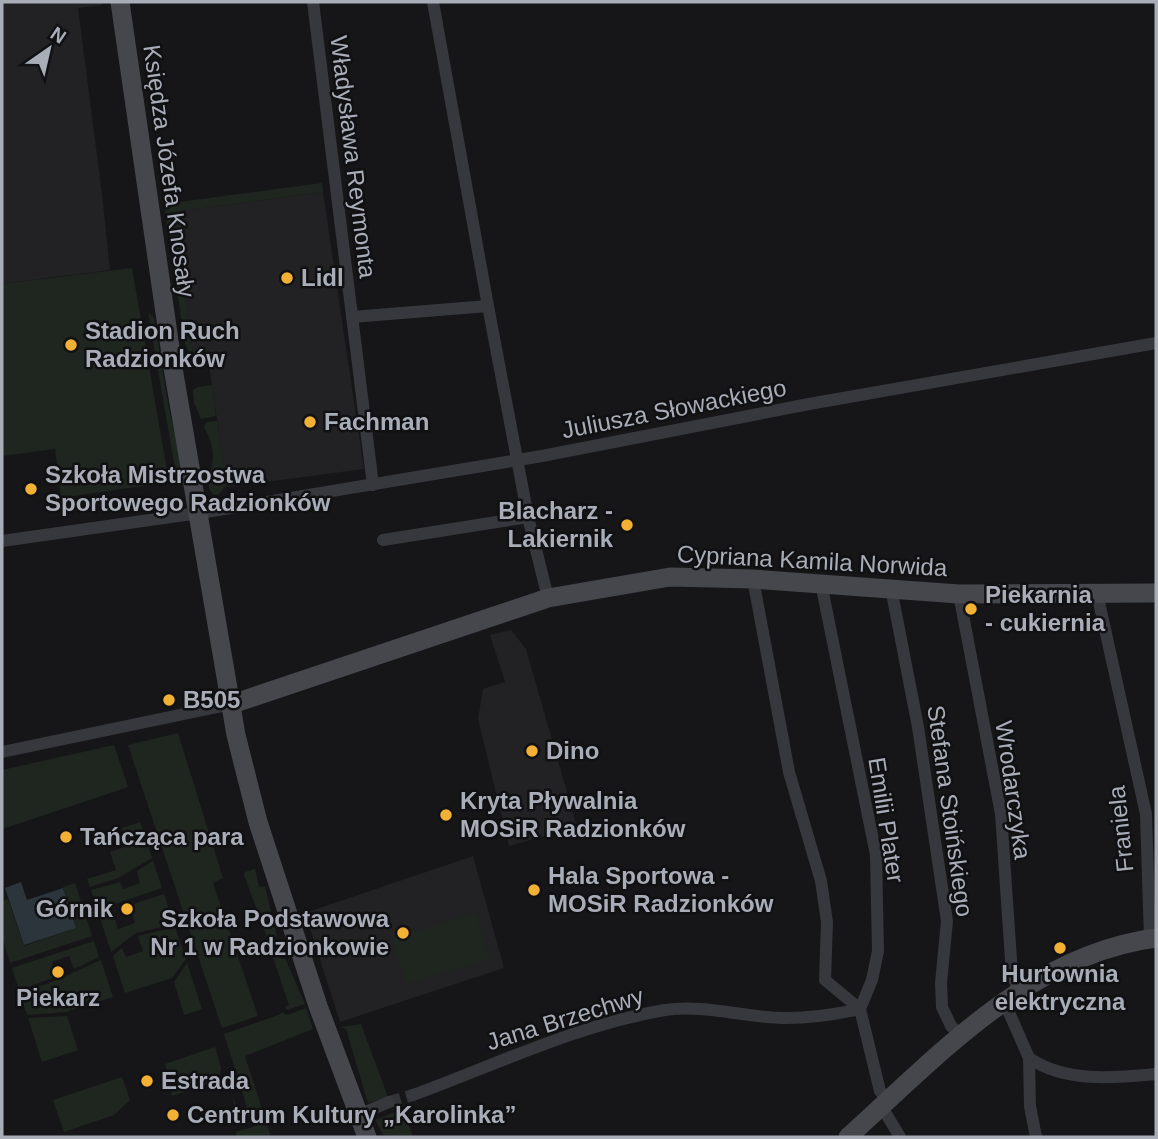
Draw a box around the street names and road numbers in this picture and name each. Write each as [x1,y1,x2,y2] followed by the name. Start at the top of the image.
[325,34,382,280] street label: Władysława Reymonta
[138,43,201,299] street label: Księdza Józefa Knosały
[559,373,788,444] street label: Juliusza Słowackiego
[676,540,949,581] street label: Cypriana Kamila Norwida
[922,703,979,919] street label: Stefana Stoińskiego
[990,719,1037,862] street label: Wrodarczyka
[863,755,910,885] street label: Emilii Plater
[1102,784,1138,874] street label: Franiela
[483,982,647,1055] street label: Jana Brzechwy

